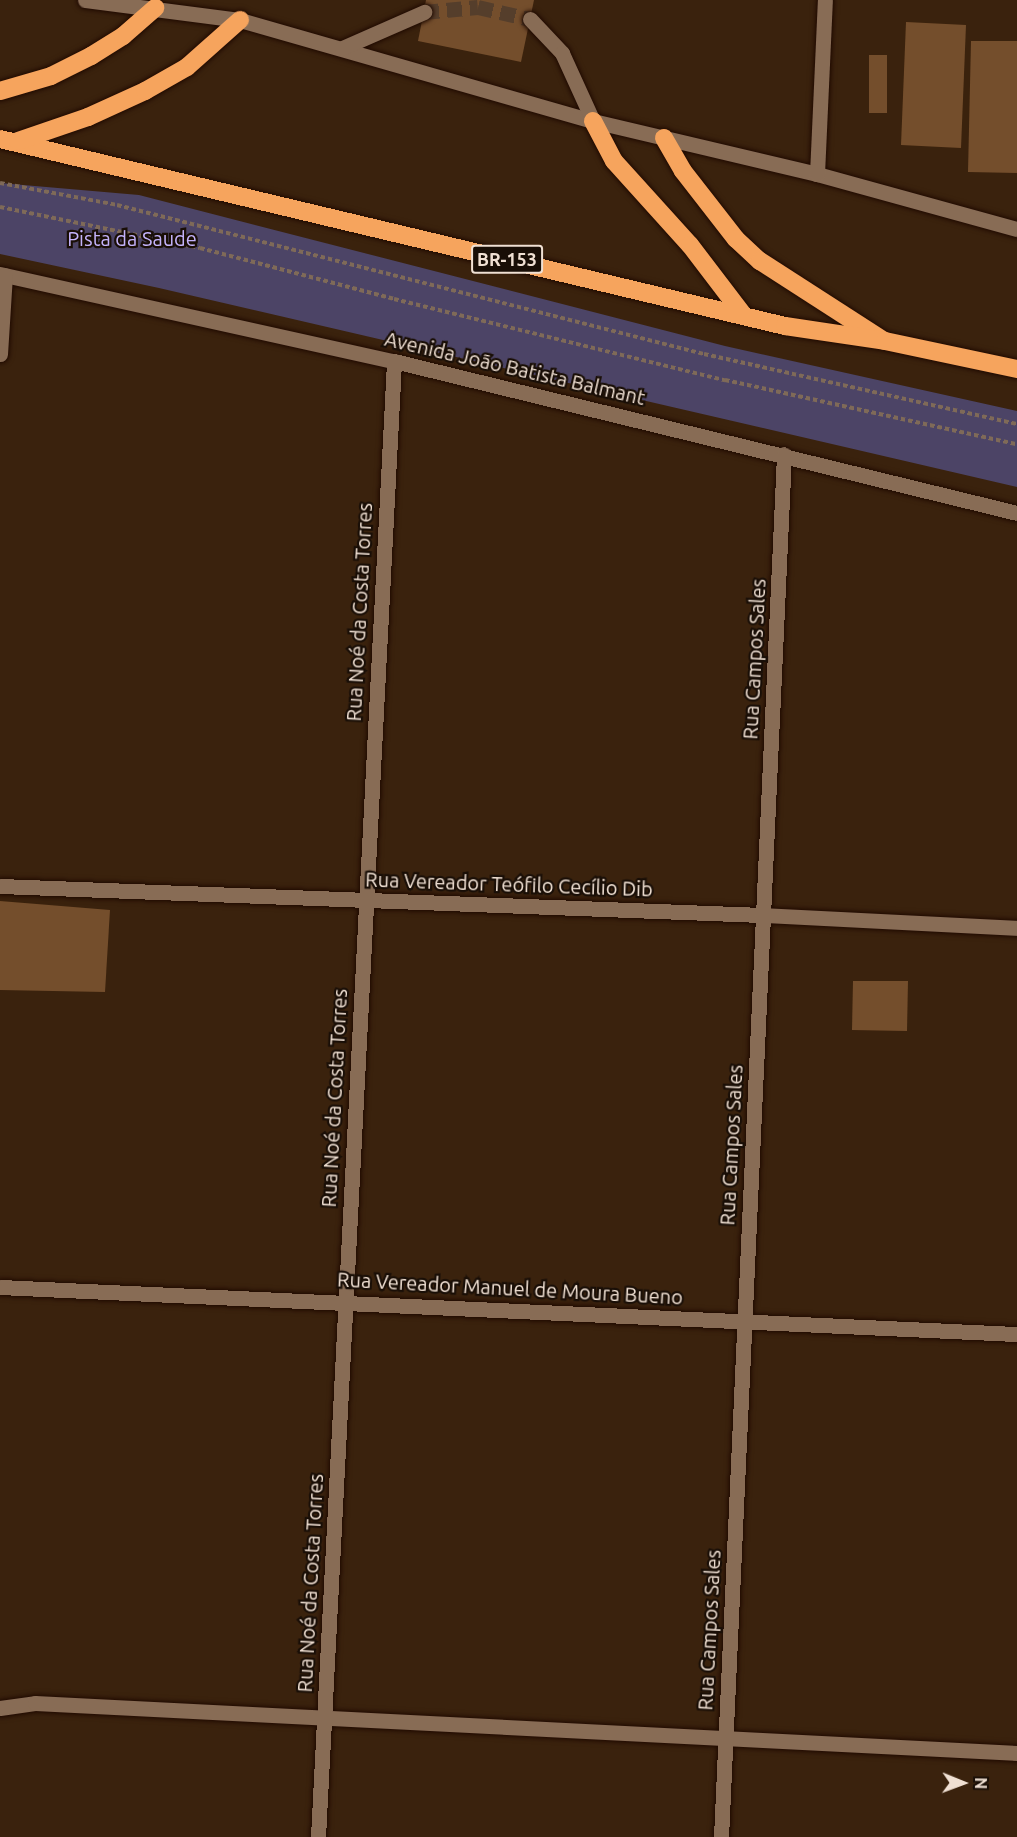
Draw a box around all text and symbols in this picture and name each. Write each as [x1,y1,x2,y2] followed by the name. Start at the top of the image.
[67,226,197,250] park label: Pista da Saude
[471,244,543,274] road number: BR-153
[382,326,648,410] street label: Avenida João Batista Balmant
[341,502,377,722] street label: Rua Noé da Costa Torres
[738,578,770,740] street label: Rua Campos Sales
[365,867,653,901] street label: Rua Vereador Teófilo Cecílio Dib
[316,988,352,1208] street label: Rua Noé da Costa Torres
[715,1064,747,1226] street label: Rua Campos Sales
[337,1267,683,1309] street label: Rua Vereador Manuel de Moura Bueno
[292,1473,328,1693] street label: Rua Noé da Costa Torres
[693,1549,725,1711] street label: Rua Campos Sales
[933,1753,993,1813] north arrow
[972,1777,990,1789] text: N

